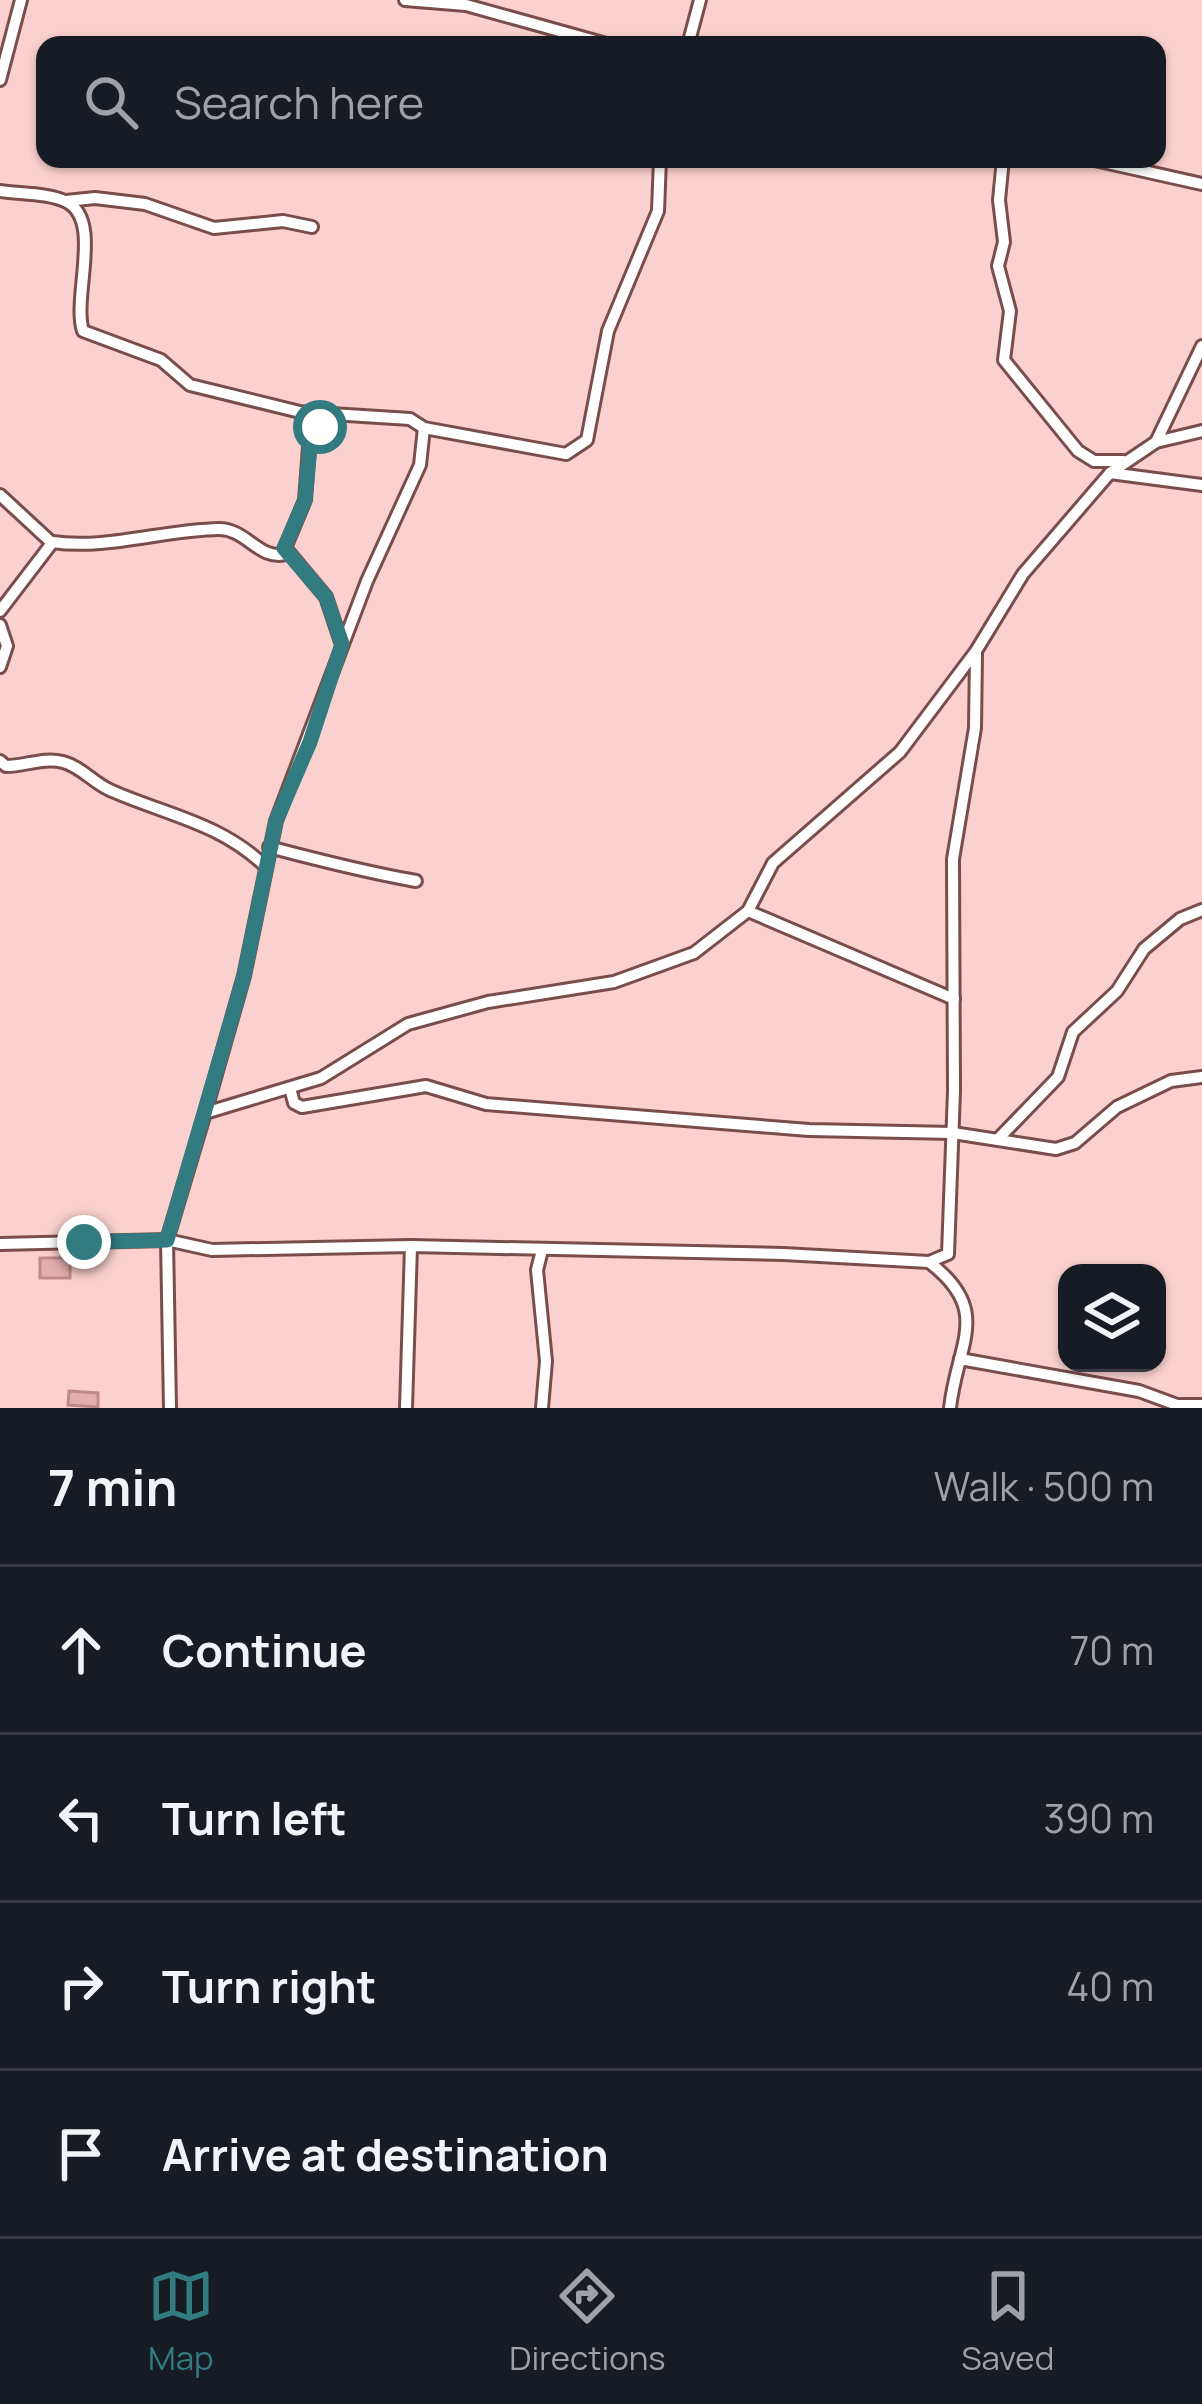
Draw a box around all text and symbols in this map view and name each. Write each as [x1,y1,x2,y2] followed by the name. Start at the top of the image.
[36,36,1166,168] search box
[78,69,144,135] icon: search
[174,71,424,133] text: Search here
[293,400,347,454] route start
[57,1215,111,1269] route end
[1058,1264,1166,1372] map controls
[1058,1264,1166,1372] button: layers
[48,1452,177,1521] text: 7 min
[934,1459,1154,1513] text: Walk · 500 m
[48,1617,114,1683] icon: ahead
[162,1619,367,1681] text: Continue
[1070,1623,1154,1677] text: 70 m
[48,1785,114,1851] icon: left
[162,1787,347,1849] text: Turn left
[1044,1791,1154,1845] text: 390 m
[48,1953,114,2019] icon: right
[162,1955,376,2017] text: Turn right
[1066,1959,1154,2013] text: 40 m
[48,2121,114,2187] icon: arrive
[162,2123,609,2185] text: Arrive at destination
[148,2263,214,2380] tab: Map
[509,2263,666,2380] tab: Directions
[961,2263,1054,2380] tab: Saved

